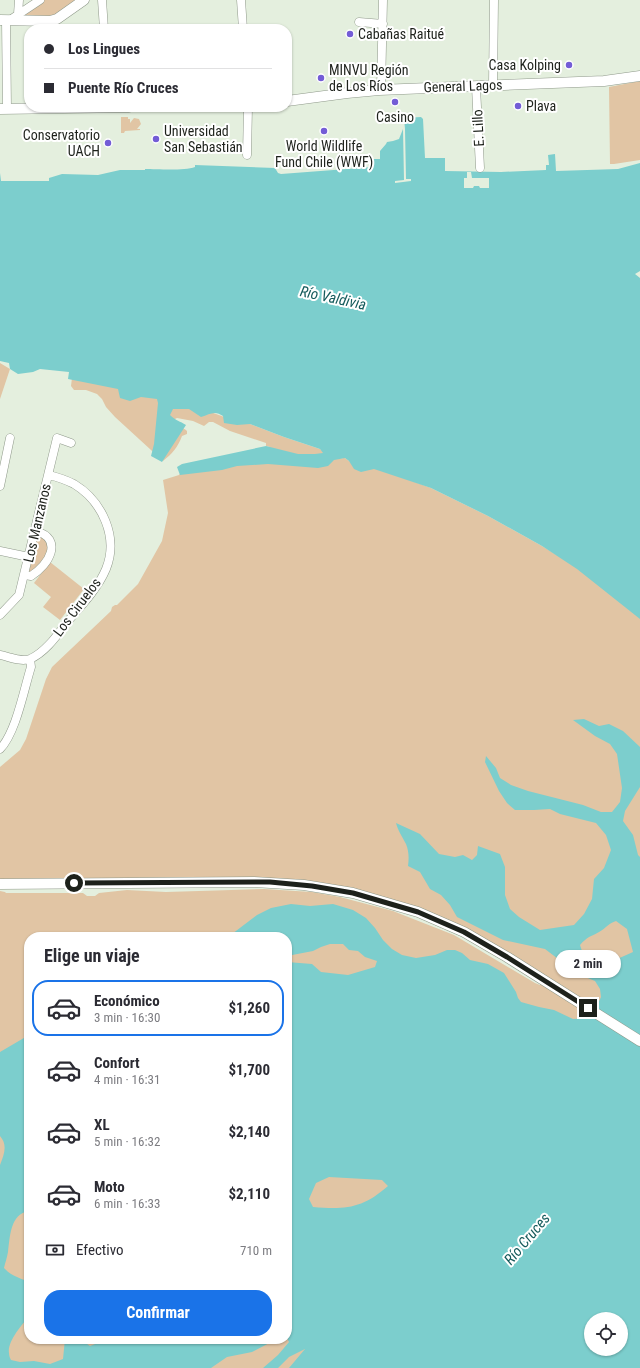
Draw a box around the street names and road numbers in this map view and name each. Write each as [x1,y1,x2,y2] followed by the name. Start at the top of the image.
[423,77,503,95] street label: General Lagos
[469,109,487,147] street label: E. Lillo
[20,482,54,564] street label: Los Manzanos
[50,575,104,639] street label: Los Ciruelos

